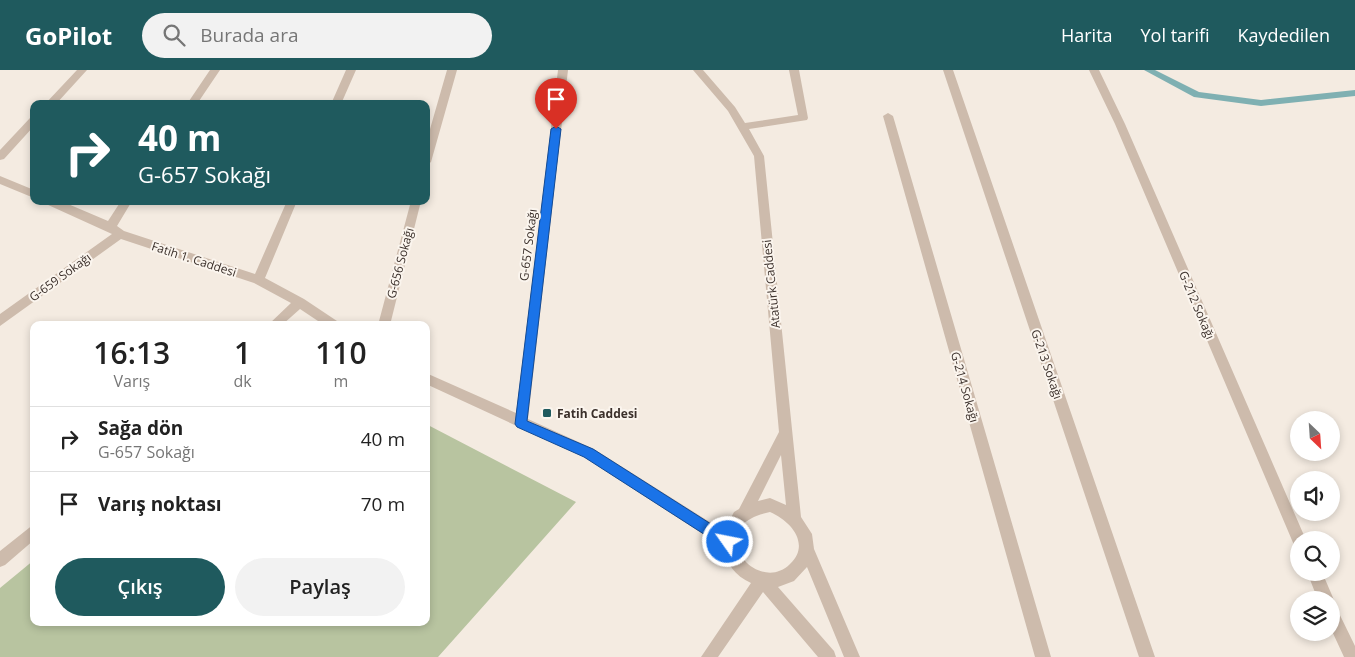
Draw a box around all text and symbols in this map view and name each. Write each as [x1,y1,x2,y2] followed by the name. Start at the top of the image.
[142,13,492,58] search box
[25,19,112,52] text: GoPilot
[160,21,188,49] icon: search
[200,22,298,48] text: Burada ara
[1061,23,1113,47] text: Harita
[1141,23,1210,47] text: Yol tarifi
[1238,23,1330,47] text: Kaydedilen
[535,78,577,129] pin
[542,85,570,113] icon: arrive
[138,114,221,161] text: 40 m
[55,120,120,185] icon: right
[138,159,271,189] text: G-657 Sokağı
[515,208,541,282] street label: G-657 Sokağı
[382,226,418,300] street label: G-656 Sokağı
[149,237,239,281] street label: Fatih 1. Caddesi
[758,239,784,329] street label: Atatürk Caddesi
[26,249,94,305] street label: G-659 Sokağı
[1175,268,1219,342] street label: G-212 Sokağı
[1027,327,1067,401] street label: G-213 Sokağı
[93,332,170,373] text: 16:13
[234,332,251,373] text: 1
[315,332,367,373] text: 110
[947,350,983,424] street label: G-214 Sokağı
[113,370,150,392] text: Varış
[234,370,252,392] text: dk
[333,370,348,392] text: m
[557,405,638,422] place label: Fatih Caddesi
[541,407,553,419] marker: Fatih Caddesi
[1290,411,1340,461] north arrow
[1290,411,1340,641] map controls
[98,415,183,441] text: Sağa dön
[55,425,83,453] icon: right
[361,426,405,452] text: 40 m
[98,441,195,463] text: G-657 Sokağı
[1290,471,1340,521] button: sound
[55,490,83,518] icon: arrive
[98,491,222,517] text: Varış noktası
[361,491,405,517] text: 70 m
[701,515,753,567] position arrow
[1290,531,1340,581] button: search
[55,558,225,616] button: Çıkış
[235,558,405,616] button: Paylaş
[1290,591,1340,641] button: layers

